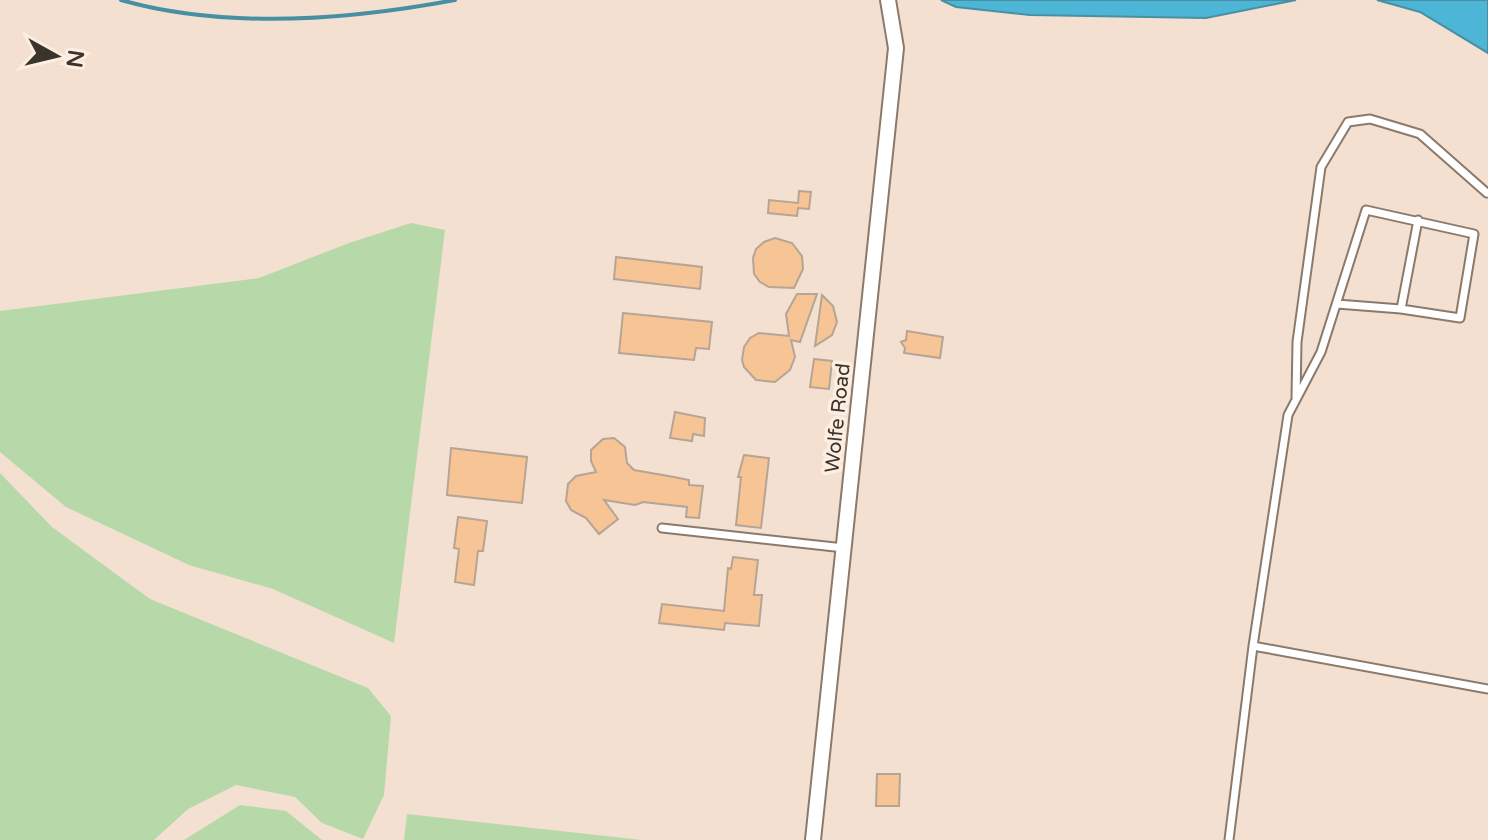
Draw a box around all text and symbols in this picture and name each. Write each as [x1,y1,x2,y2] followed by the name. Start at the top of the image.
[16,16,96,96] north arrow
[61,48,89,69] text: N
[820,362,856,474] street label: Wolfe Road

